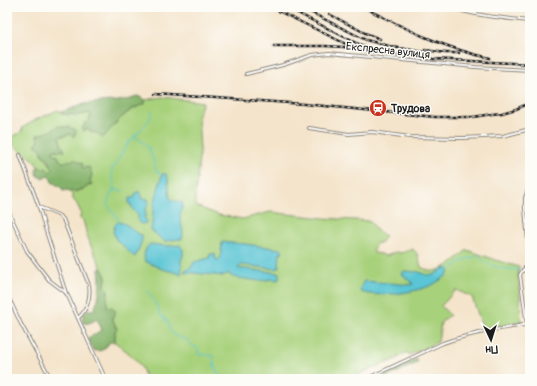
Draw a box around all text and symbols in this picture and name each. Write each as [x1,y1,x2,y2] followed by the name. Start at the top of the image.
[345,40,431,61] street label: Експресна вулиця
[368,98,388,118] station icon: Трудова
[390,102,430,115] place label: Трудова
[471,320,511,360] north arrow
[485,343,498,356] text: Пн

